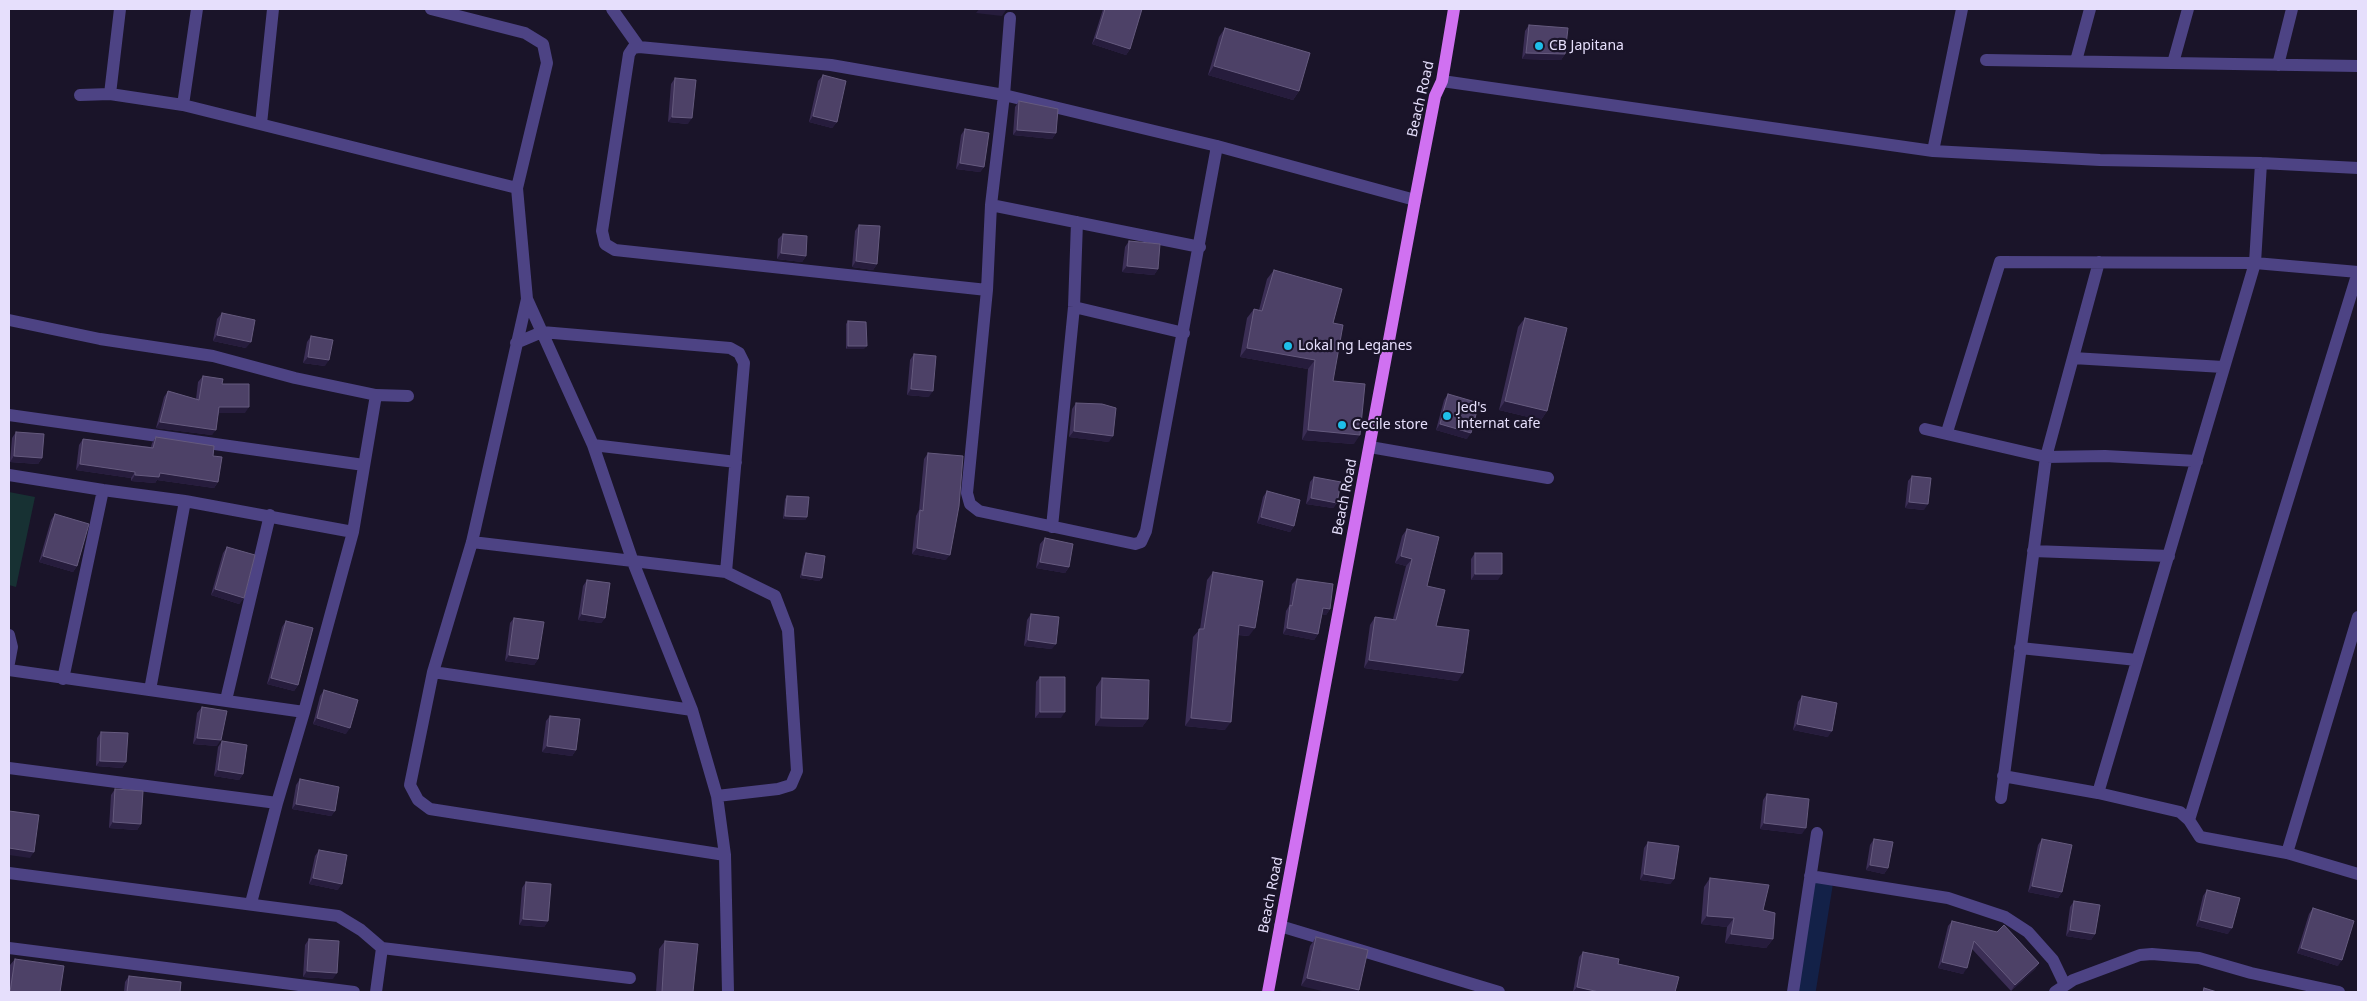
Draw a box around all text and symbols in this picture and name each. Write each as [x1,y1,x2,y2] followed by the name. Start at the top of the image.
[1549,38,1624,54] place label: CB Japitana
[1533,40,1545,52] marker: CB Japitana
[1404,59,1438,139] street label: Beach Road
[1298,338,1412,354] place label: Lokal ng Leganes
[1282,340,1294,352] marker: Lokal ng Leganes
[1457,400,1540,432] place label: Jed's internat cafe
[1441,410,1453,422] marker: Jed's internat cafe
[1352,417,1428,433] place label: Cecile store
[1336,419,1348,431] marker: Cecile store
[1329,457,1361,537] street label: Beach Road
[1255,855,1287,935] street label: Beach Road

